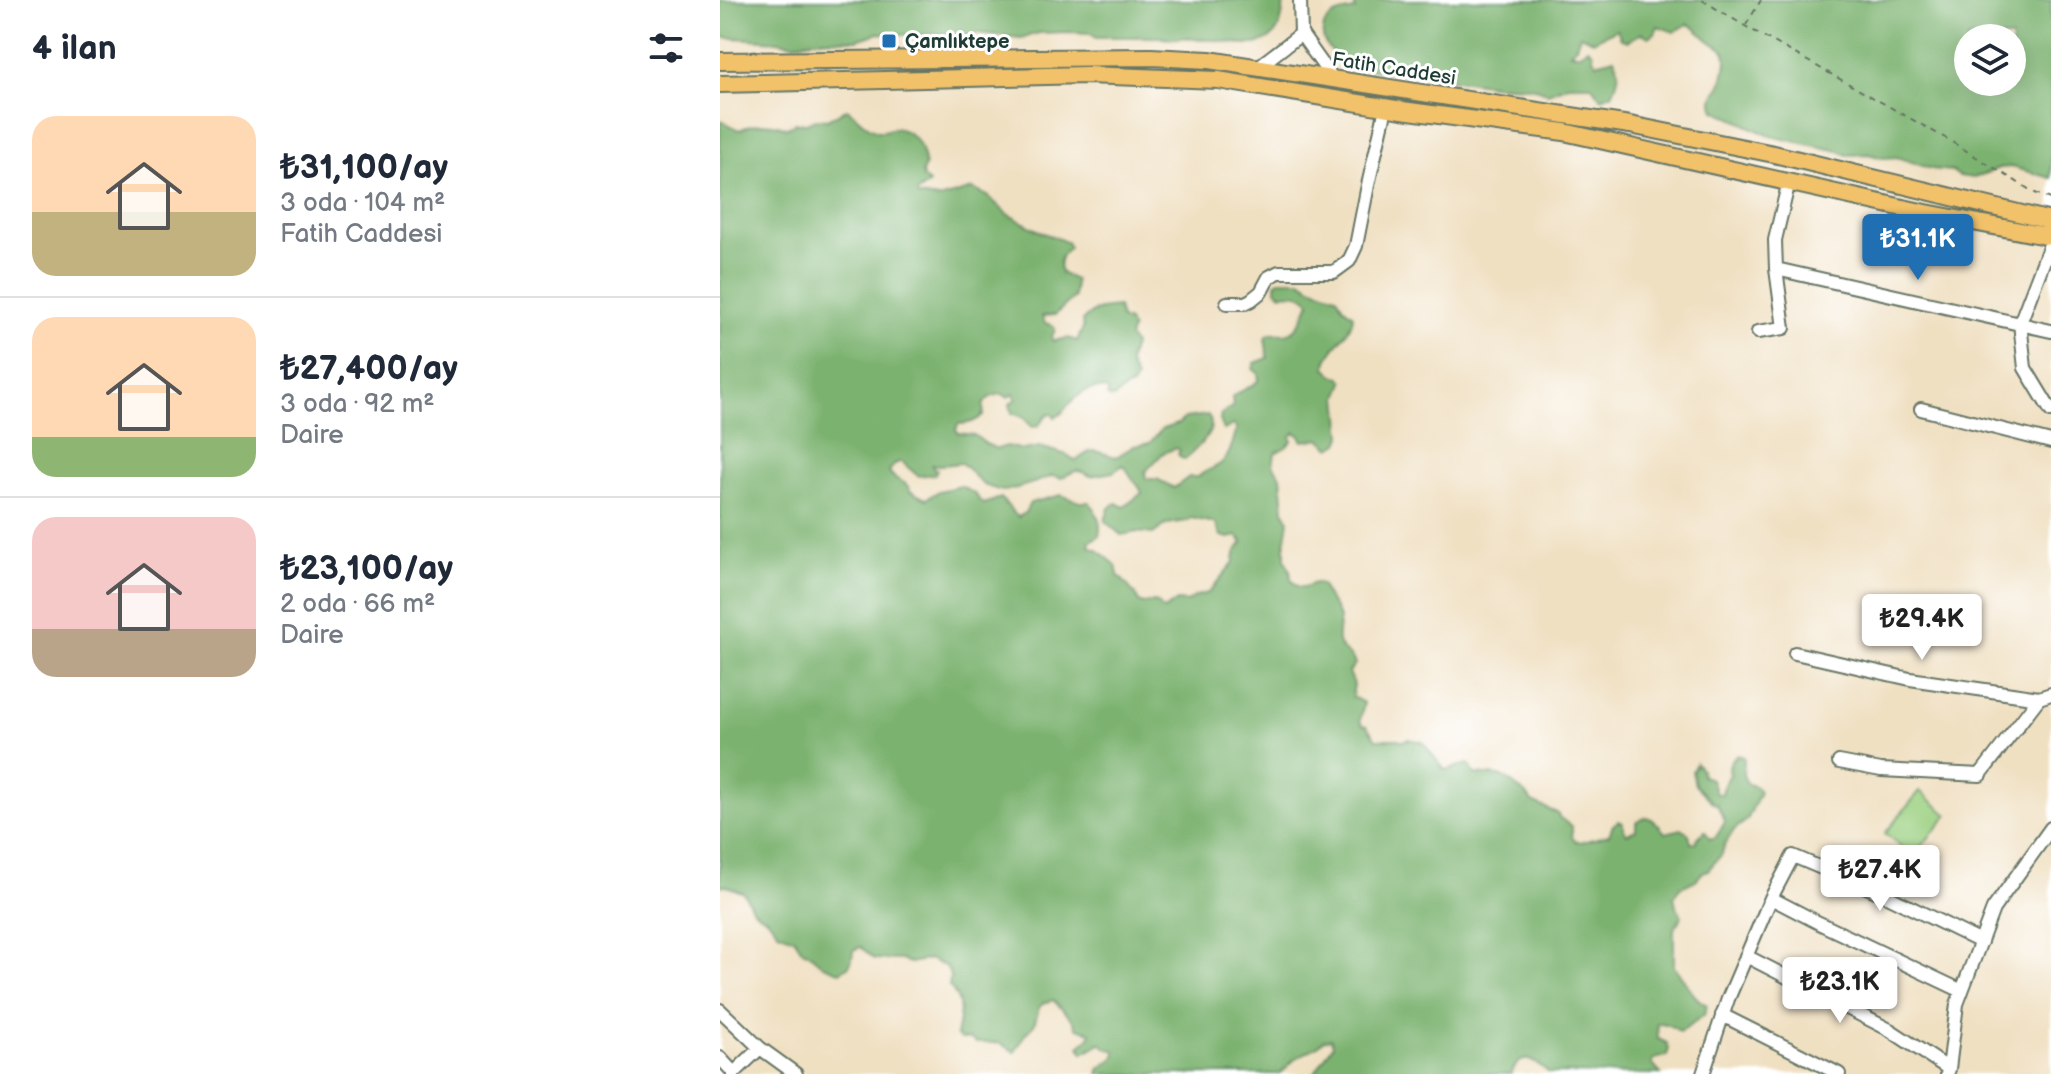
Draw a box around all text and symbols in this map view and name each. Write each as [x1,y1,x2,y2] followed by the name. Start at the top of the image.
[1954,24,2026,96] map controls
[1954,24,2026,96] button: layers
[644,26,688,70] icon: filters
[32,28,117,69] text: 4 ilan
[905,30,1009,54] place label: Çamlıktepe
[880,32,898,50] marker: Çamlıktepe
[1330,47,1457,91] street label: Fatih Caddesi
[280,147,448,188] text: ₺31,100/ay
[96,148,192,244] icon: home
[280,188,445,219] text: 3 oda · 104 m²
[1853,214,1983,282] pin: ₺31.1K
[280,219,442,250] text: Fatih Caddesi
[1880,224,1956,255] text: ₺31.1K
[280,348,458,389] text: ₺27,400/ay
[96,349,192,445] icon: home
[280,389,434,420] text: 3 oda · 92 m²
[280,420,344,451] text: Daire
[280,548,453,589] text: ₺23,100/ay
[96,549,192,645] icon: home
[280,589,435,620] text: 2 oda · 66 m²
[1857,594,1987,662] pin: ₺29.4K
[1880,604,1964,635] text: ₺29.4K
[280,620,344,651] text: Daire
[1815,845,1945,913] pin: ₺27.4K
[1839,855,1921,886] text: ₺27.4K
[1775,957,1905,1025] pin: ₺23.1K
[1800,967,1880,998] text: ₺23.1K

